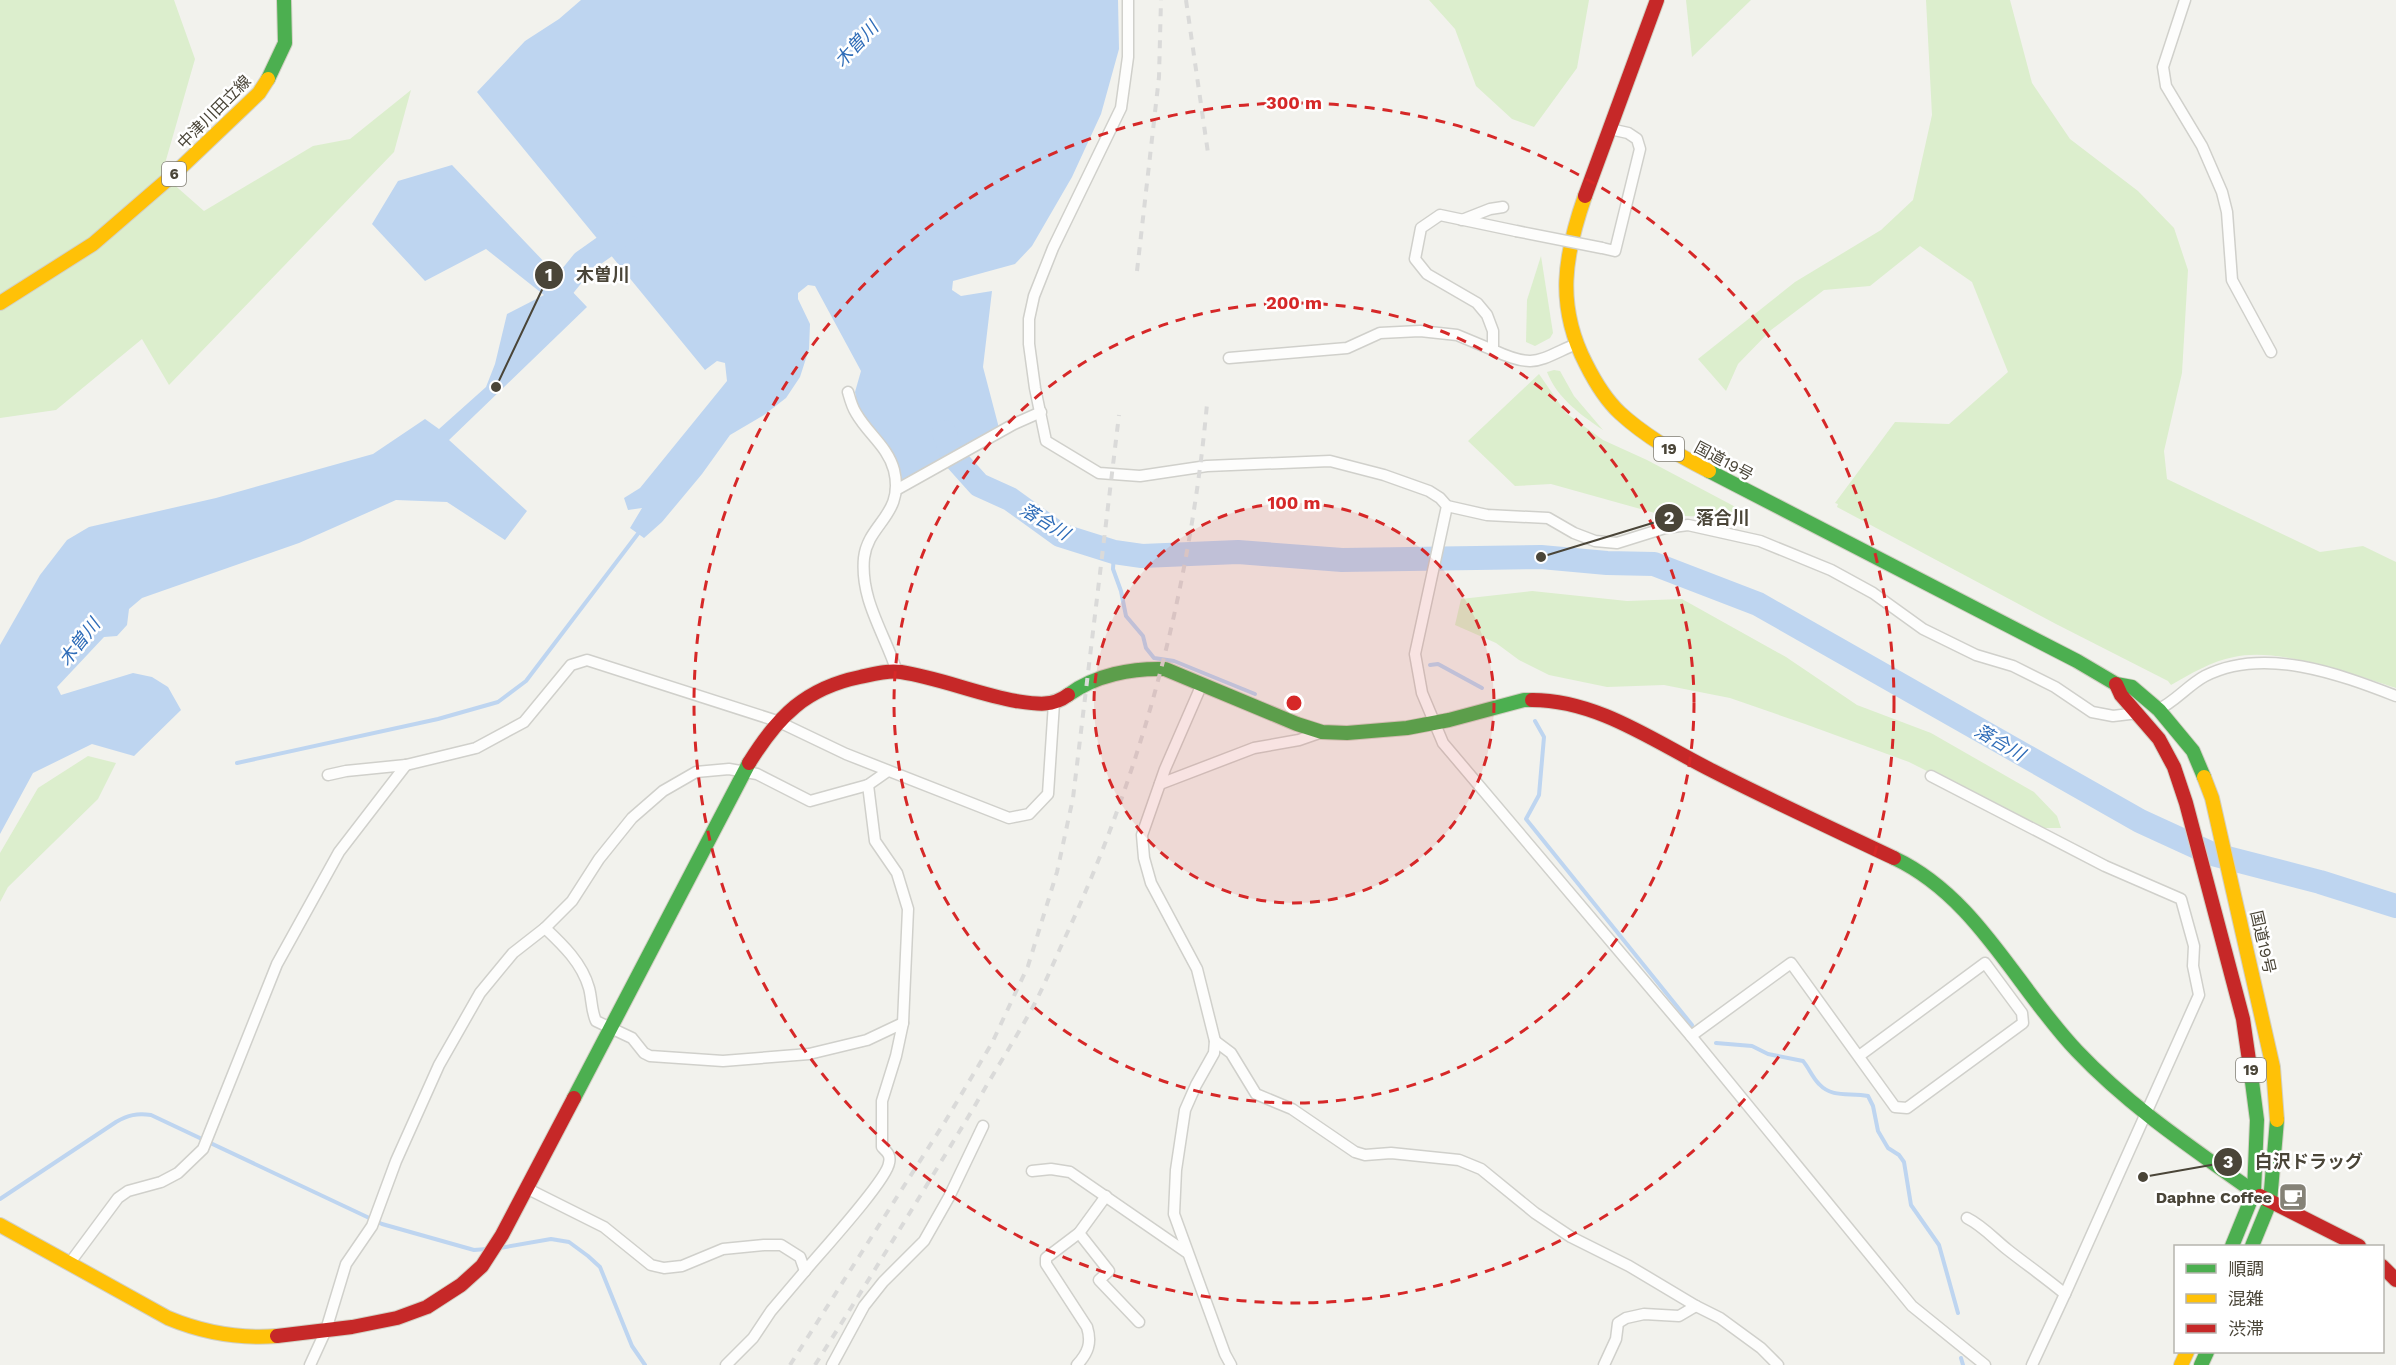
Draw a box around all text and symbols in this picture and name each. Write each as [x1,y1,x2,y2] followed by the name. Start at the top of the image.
[830,16,883,71] water label: 木曽川
[173,71,255,153] street label: 中津川田立線
[1266,92,1322,113] text: 300 m
[162,162,186,186] road number: 6
[534,257,642,293] callout: 木曽川
[545,264,553,285] text: 1
[576,264,630,285] text: 木曽川
[1266,292,1322,313] text: 200 m
[1654,437,1684,461] road number: 19
[1691,438,1757,484] street label: 国道19号
[1267,492,1321,513] text: 100 m
[1016,498,1075,545] water label: 落合川
[1654,500,1762,536] callout: 落合川
[1664,507,1674,528] text: 2
[1696,507,1750,528] text: 落合川
[54,613,105,670] water label: 木曽川
[1284,693,1304,713] centre of rings
[1971,719,2030,766] water label: 落合川
[2247,909,2279,975] street label: 国道19号
[2236,1058,2266,1082] road number: 19
[2213,1144,2375,1180] callout: 白沢ドラッグ
[2223,1151,2233,1172] text: 3
[2255,1151,2363,1172] text: 白沢ドラッグ
[2277,1181,2309,1213] cafe icon: Daphne Coffee
[2156,1188,2272,1207] place label: Daphne Coffee
[2174,1245,2384,1353] legend
[2228,1258,2264,1279] text: 順調
[2228,1288,2264,1309] text: 混雑
[2228,1318,2264,1339] text: 渋滞

